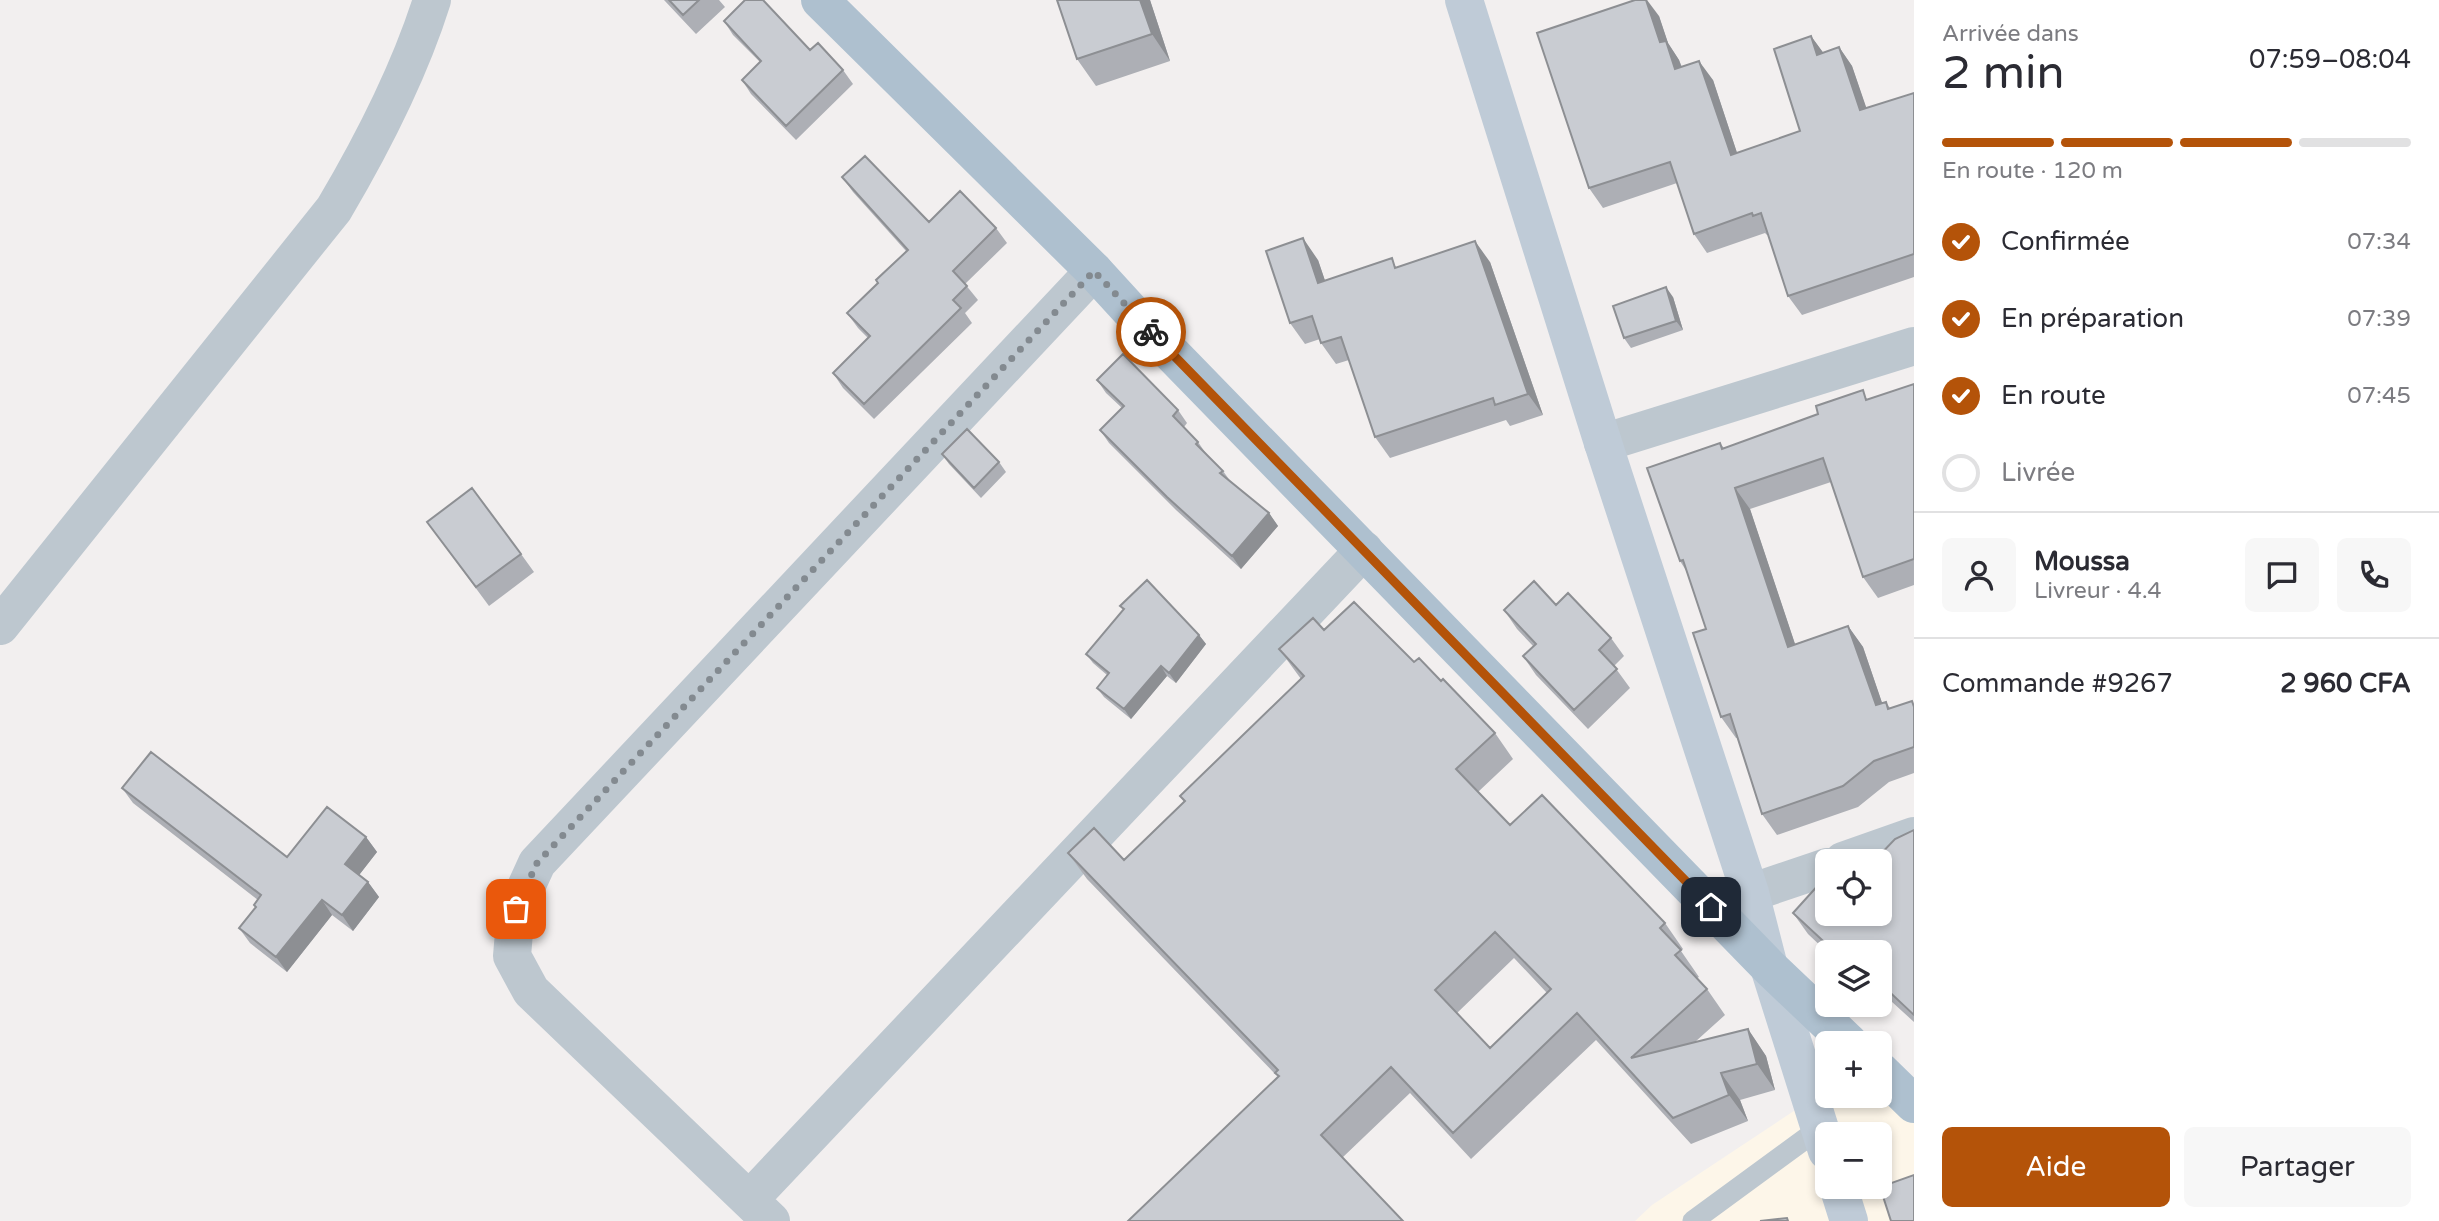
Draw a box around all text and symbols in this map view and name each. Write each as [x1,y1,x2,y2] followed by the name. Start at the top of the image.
[1942,20,2079,48] text: Arrivée dans
[2249,44,2411,75] text: 07:59–08:04
[1942,46,2065,101] text: 2 min
[1942,157,2123,185] text: En route · 120 m
[1942,223,1980,261] icon: check
[2001,226,2130,257] text: Confirmée
[2347,228,2411,256] text: 07:34
[1116,297,1186,367] courier
[1942,300,1980,338] icon: check
[2001,303,2184,334] text: En préparation
[2347,305,2411,333] text: 07:39
[1132,313,1170,351] icon: bike
[1942,377,1980,415] icon: check
[2001,380,2106,411] text: En route
[2347,382,2411,410] text: 07:45
[2001,457,2075,488] text: Livrée
[1942,538,2016,612] button: person
[2245,538,2319,612] button: chat
[2337,538,2411,612] button: phone
[2034,546,2130,577] text: Moussa
[2034,577,2162,605] text: Livreur · 4.4
[1942,668,2173,699] text: Commande #9267
[2280,668,2411,699] text: 2 960 CFA
[1815,849,1892,1199] map controls
[1815,849,1892,926] button: locate
[1681,877,1741,937] pin
[486,879,546,939] pin
[1692,888,1730,926] icon: home
[497,890,535,928] icon: bag
[1815,940,1892,1017] button: layers
[1815,1031,1892,1108] button: +
[1815,1122,1892,1199] button: −
[1942,1127,2170,1207] button: Aide
[2184,1127,2411,1207] button: Partager

